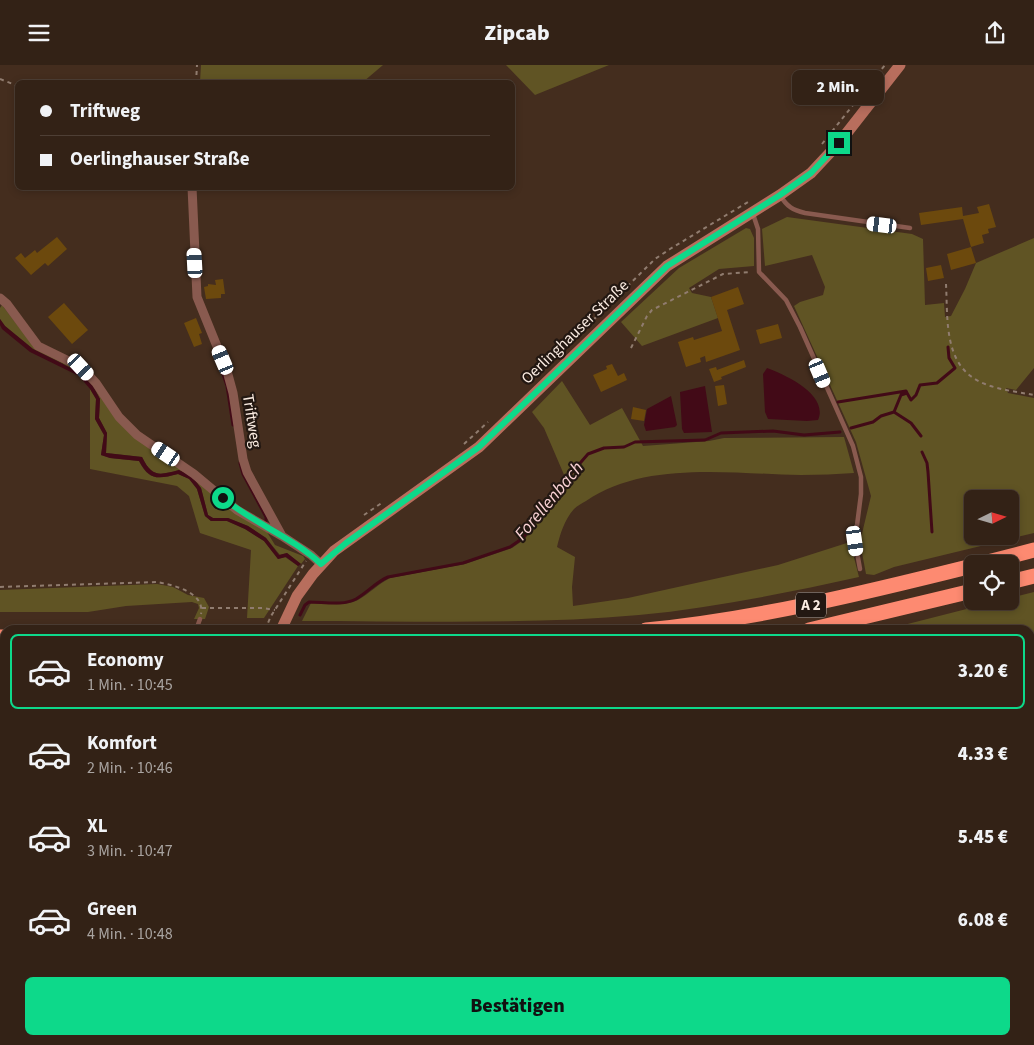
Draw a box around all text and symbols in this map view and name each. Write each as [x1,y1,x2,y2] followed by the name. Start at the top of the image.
[484,17,550,49] text: Zipcab
[25,19,53,47] icon: menu
[981,19,1009,47] icon: share
[793,70,885,105] callout: 2 Min.
[817,76,859,98] text: 2 Min.
[70,98,140,125] text: Triftweg
[828,132,850,154] route end
[70,146,250,173] text: Oerlinghauser Straße
[866,216,897,234] car
[186,248,203,278] car
[516,275,634,389] street label: Oerlinghauser Straße
[210,343,235,377] car
[65,351,96,383] car
[807,356,832,390] car
[237,393,267,449] street label: Triftweg
[149,439,182,469] car
[509,456,589,546] water label: Forellenbach
[212,487,234,509] route start
[964,490,1019,545] north arrow
[964,490,1019,610] map controls
[845,525,864,557] car
[964,555,1019,610] button: locate
[796,593,826,617] road number: A 2
[87,647,164,674] text: Economy
[27,649,72,694] icon: car
[958,658,1008,685] text: 3.20 €
[87,674,173,696] text: 1 Min. · 10:45
[87,730,157,757] text: Komfort
[27,732,72,777] icon: car
[958,741,1008,768] text: 4.33 €
[87,757,173,779] text: 2 Min. · 10:46
[87,813,108,840] text: XL
[27,815,72,860] icon: car
[958,824,1008,851] text: 5.45 €
[87,840,173,862] text: 3 Min. · 10:47
[87,896,137,923] text: Green
[27,898,72,943] icon: car
[958,907,1008,934] text: 6.08 €
[87,923,173,945] text: 4 Min. · 10:48
[25,977,1010,1035] button: Bestätigen

